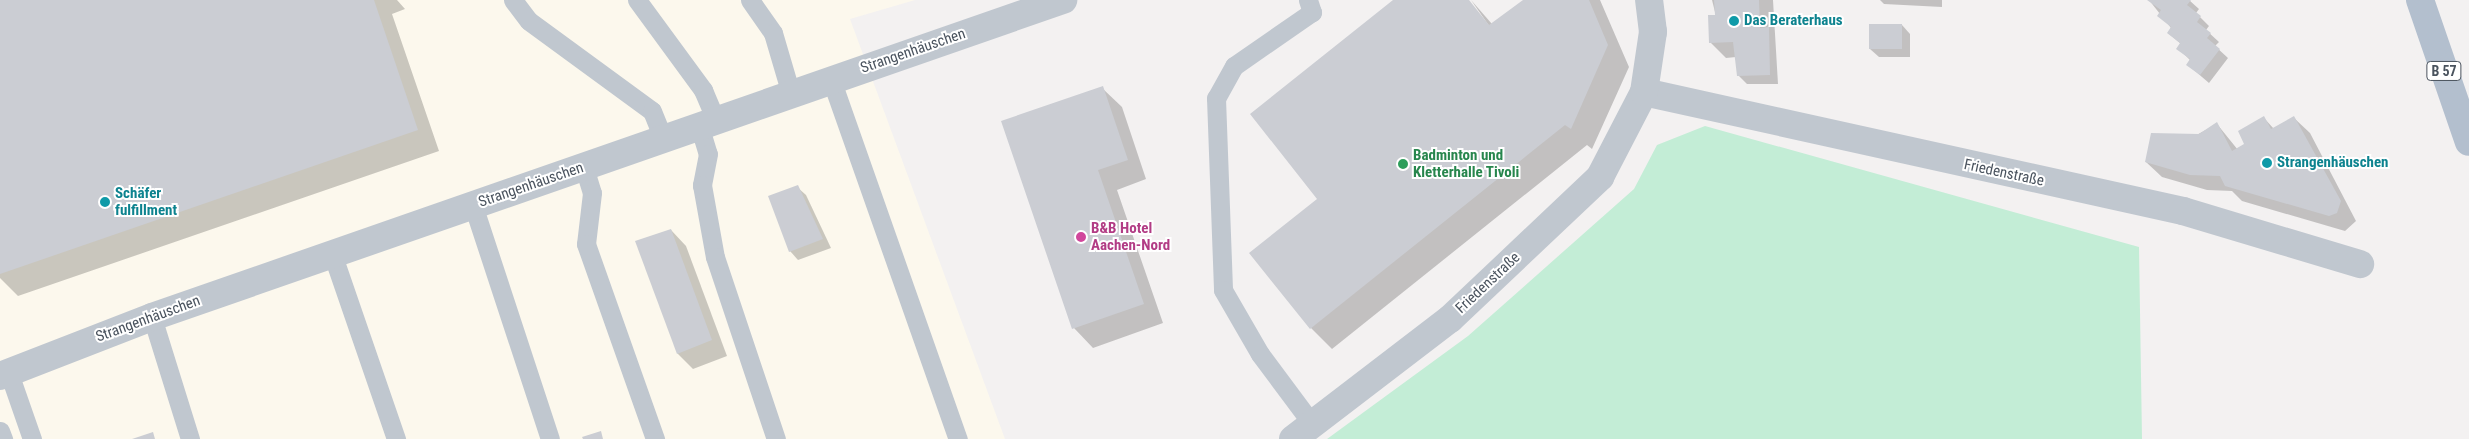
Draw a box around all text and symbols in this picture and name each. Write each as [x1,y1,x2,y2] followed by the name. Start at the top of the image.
[1744,12,1843,30] place label: Das Beraterhaus
[1728,15,1740,27] marker: Das Beraterhaus
[858,25,968,77] street label: Strangenhäuschen
[2425,59,2463,82] road number: B 57
[1413,146,1520,181] place label: Badminton und Kletterhalle Tivoli
[2277,154,2388,172] place label: Strangenhäuschen
[1962,156,2046,190] street label: Friedenstraße
[2261,157,2273,169] marker: Strangenhäuschen
[1397,158,1409,170] marker: Badminton und Kletterhalle Tivoli
[476,159,586,211] street label: Strangenhäuschen
[115,184,177,219] place label: Schäfer fulfillment
[99,196,111,208] marker: Schäfer fulfillment
[1091,219,1170,254] place label: B&B Hotel Aachen-Nord
[1075,231,1087,243] marker: B&B Hotel Aachen-Nord
[1452,249,1524,317] street label: Friedenstraße
[93,292,203,346] street label: Strangenhäuschen

